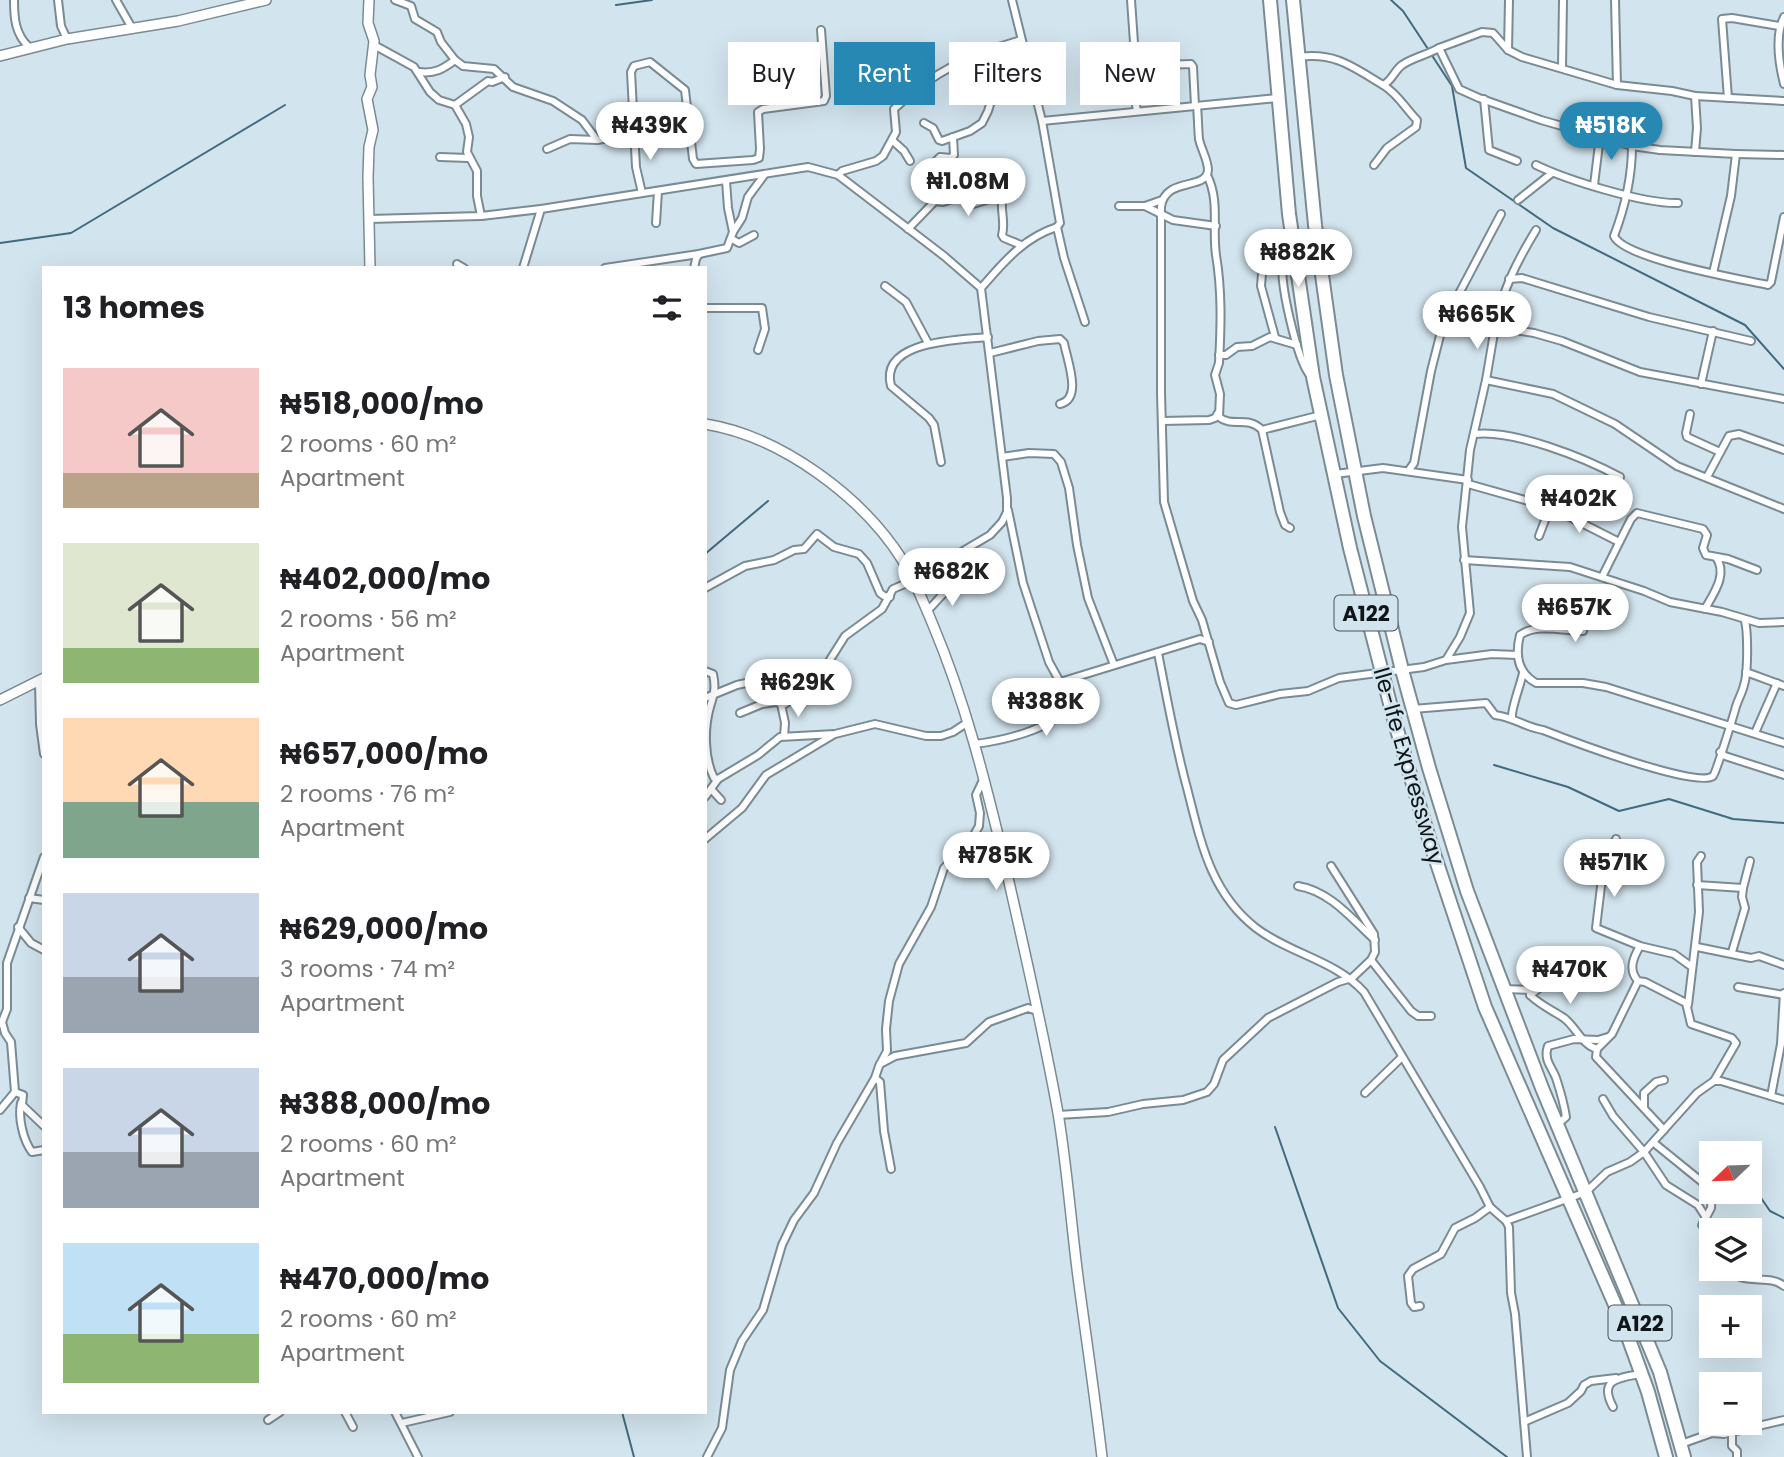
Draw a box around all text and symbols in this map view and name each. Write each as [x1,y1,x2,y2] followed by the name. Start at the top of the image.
[728,42,820,105] chip: Buy
[834,42,935,105] chip: Rent
[949,42,1066,105] chip: Filters
[1080,42,1180,105] chip: New
[601,102,699,162] pin: ₦439K
[1562,102,1660,162] pin: ₦518K
[612,109,688,141] text: ₦439K
[1575,109,1647,141] text: ₦518K
[911,158,1025,218] pin: ₦1.08M
[927,165,1009,197] text: ₦1.08M
[1249,230,1347,289] pin: ₦882K
[1260,236,1336,268] text: ₦882K
[63,286,205,329] text: 13 homes
[648,289,686,327] icon: filters
[1428,292,1526,351] pin: ₦665K
[1439,298,1515,330] text: ₦665K
[280,382,484,425] text: ₦518,000/mo
[119,396,203,480] icon: home
[280,428,457,460] text: 2 rooms · 60 m²
[280,462,405,494] text: Apartment
[1530,476,1628,535] pin: ₦402K
[1541,482,1617,514] text: ₦402K
[903,548,1001,608] pin: ₦682K
[914,555,990,587] text: ₦682K
[280,557,490,600] text: ₦402,000/mo
[119,571,203,655] icon: home
[1526,584,1624,644] pin: ₦657K
[1538,591,1612,623] text: ₦657K
[1334,596,1398,630] road number: A122
[280,603,457,635] text: 2 rooms · 56 m²
[280,637,405,669] text: Apartment
[749,660,847,719] pin: ₦629K
[1365,663,1453,869] street label: Ile-Ife Expressway
[761,666,835,698] text: ₦629K
[997,678,1095,738] pin: ₦388K
[1008,685,1084,717] text: ₦388K
[280,732,488,775] text: ₦657,000/mo
[119,746,203,830] icon: home
[280,778,455,810] text: 2 rooms · 76 m²
[280,812,405,844] text: Apartment
[947,832,1045,892] pin: ₦785K
[959,839,1033,871] text: ₦785K
[1565,839,1663,899] pin: ₦571K
[1580,846,1648,878] text: ₦571K
[280,907,488,950] text: ₦629,000/mo
[119,921,203,1005] icon: home
[1521,946,1619,1006] pin: ₦470K
[280,953,455,985] text: 3 rooms · 74 m²
[1532,953,1608,985] text: ₦470K
[280,987,405,1019] text: Apartment
[280,1082,490,1125] text: ₦388,000/mo
[119,1096,203,1180] icon: home
[280,1128,457,1160] text: 2 rooms · 60 m²
[1699,1141,1762,1204] north arrow
[1699,1141,1762,1435] map controls
[280,1162,405,1194] text: Apartment
[1699,1218,1762,1281] button: layers
[280,1257,489,1300] text: ₦470,000/mo
[119,1271,203,1355] icon: home
[1699,1295,1762,1358] button: +
[280,1303,457,1335] text: 2 rooms · 60 m²
[1608,1306,1672,1340] road number: A122
[280,1337,405,1369] text: Apartment
[1699,1372,1762,1435] button: −

